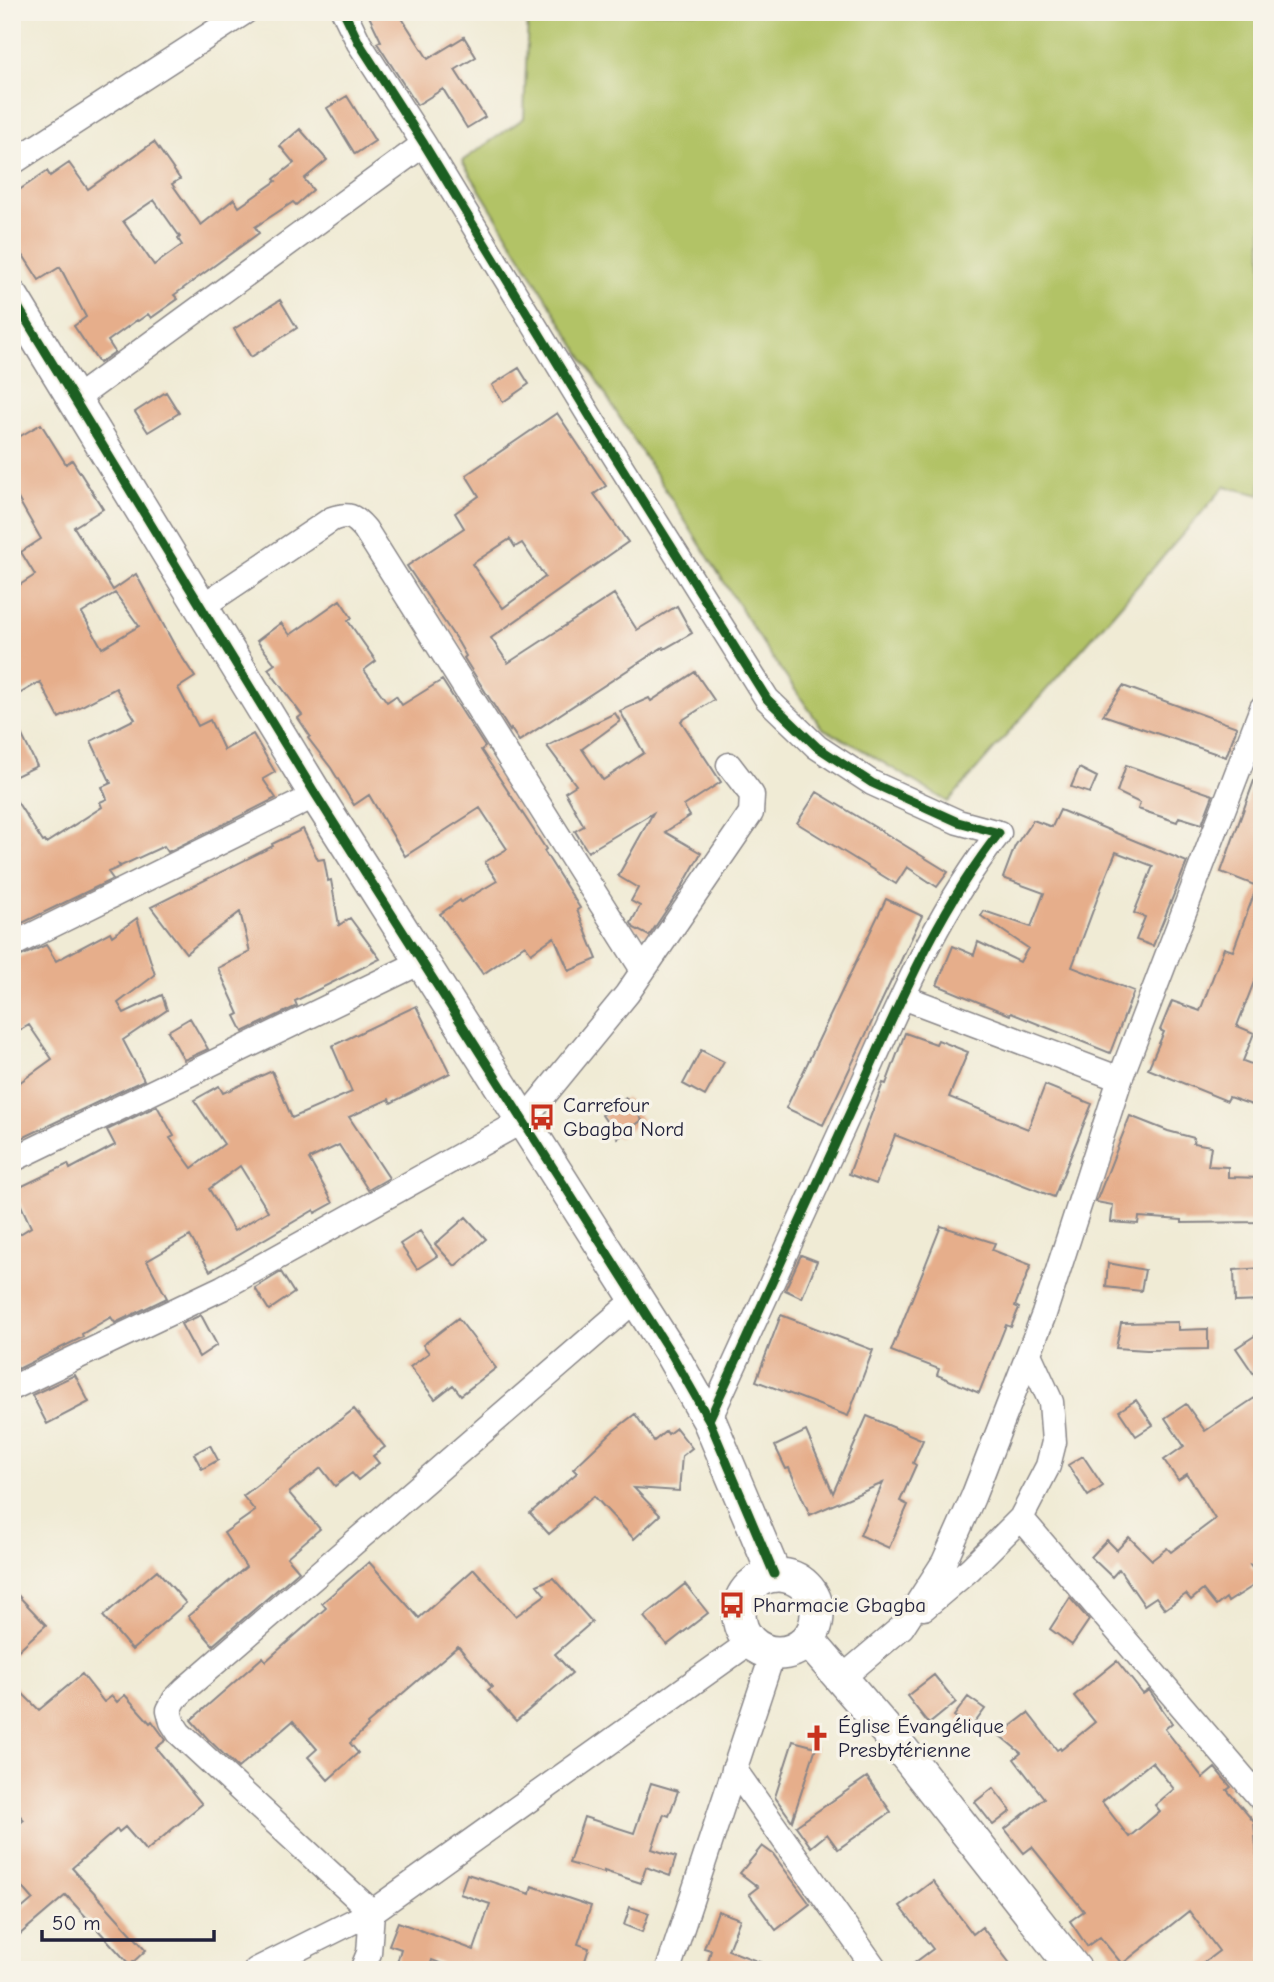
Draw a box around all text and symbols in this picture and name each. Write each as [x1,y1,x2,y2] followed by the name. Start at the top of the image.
[563,1093,684,1141] place label: Carrefour Gbagba Nord
[527,1102,557,1132] bus stop icon: Carrefour Gbagba Nord
[717,1590,747,1620] bus stop icon: Pharmacie Gbagba
[753,1593,926,1617] place label: Pharmacie Gbagba
[838,1714,1004,1762] place label: Église Évangélique Presbytérienne
[802,1723,832,1753] church icon: Église Évangélique Presbytérienne
[42,1898,214,1942] scale bar
[52,1911,101,1935] text: 50 m

